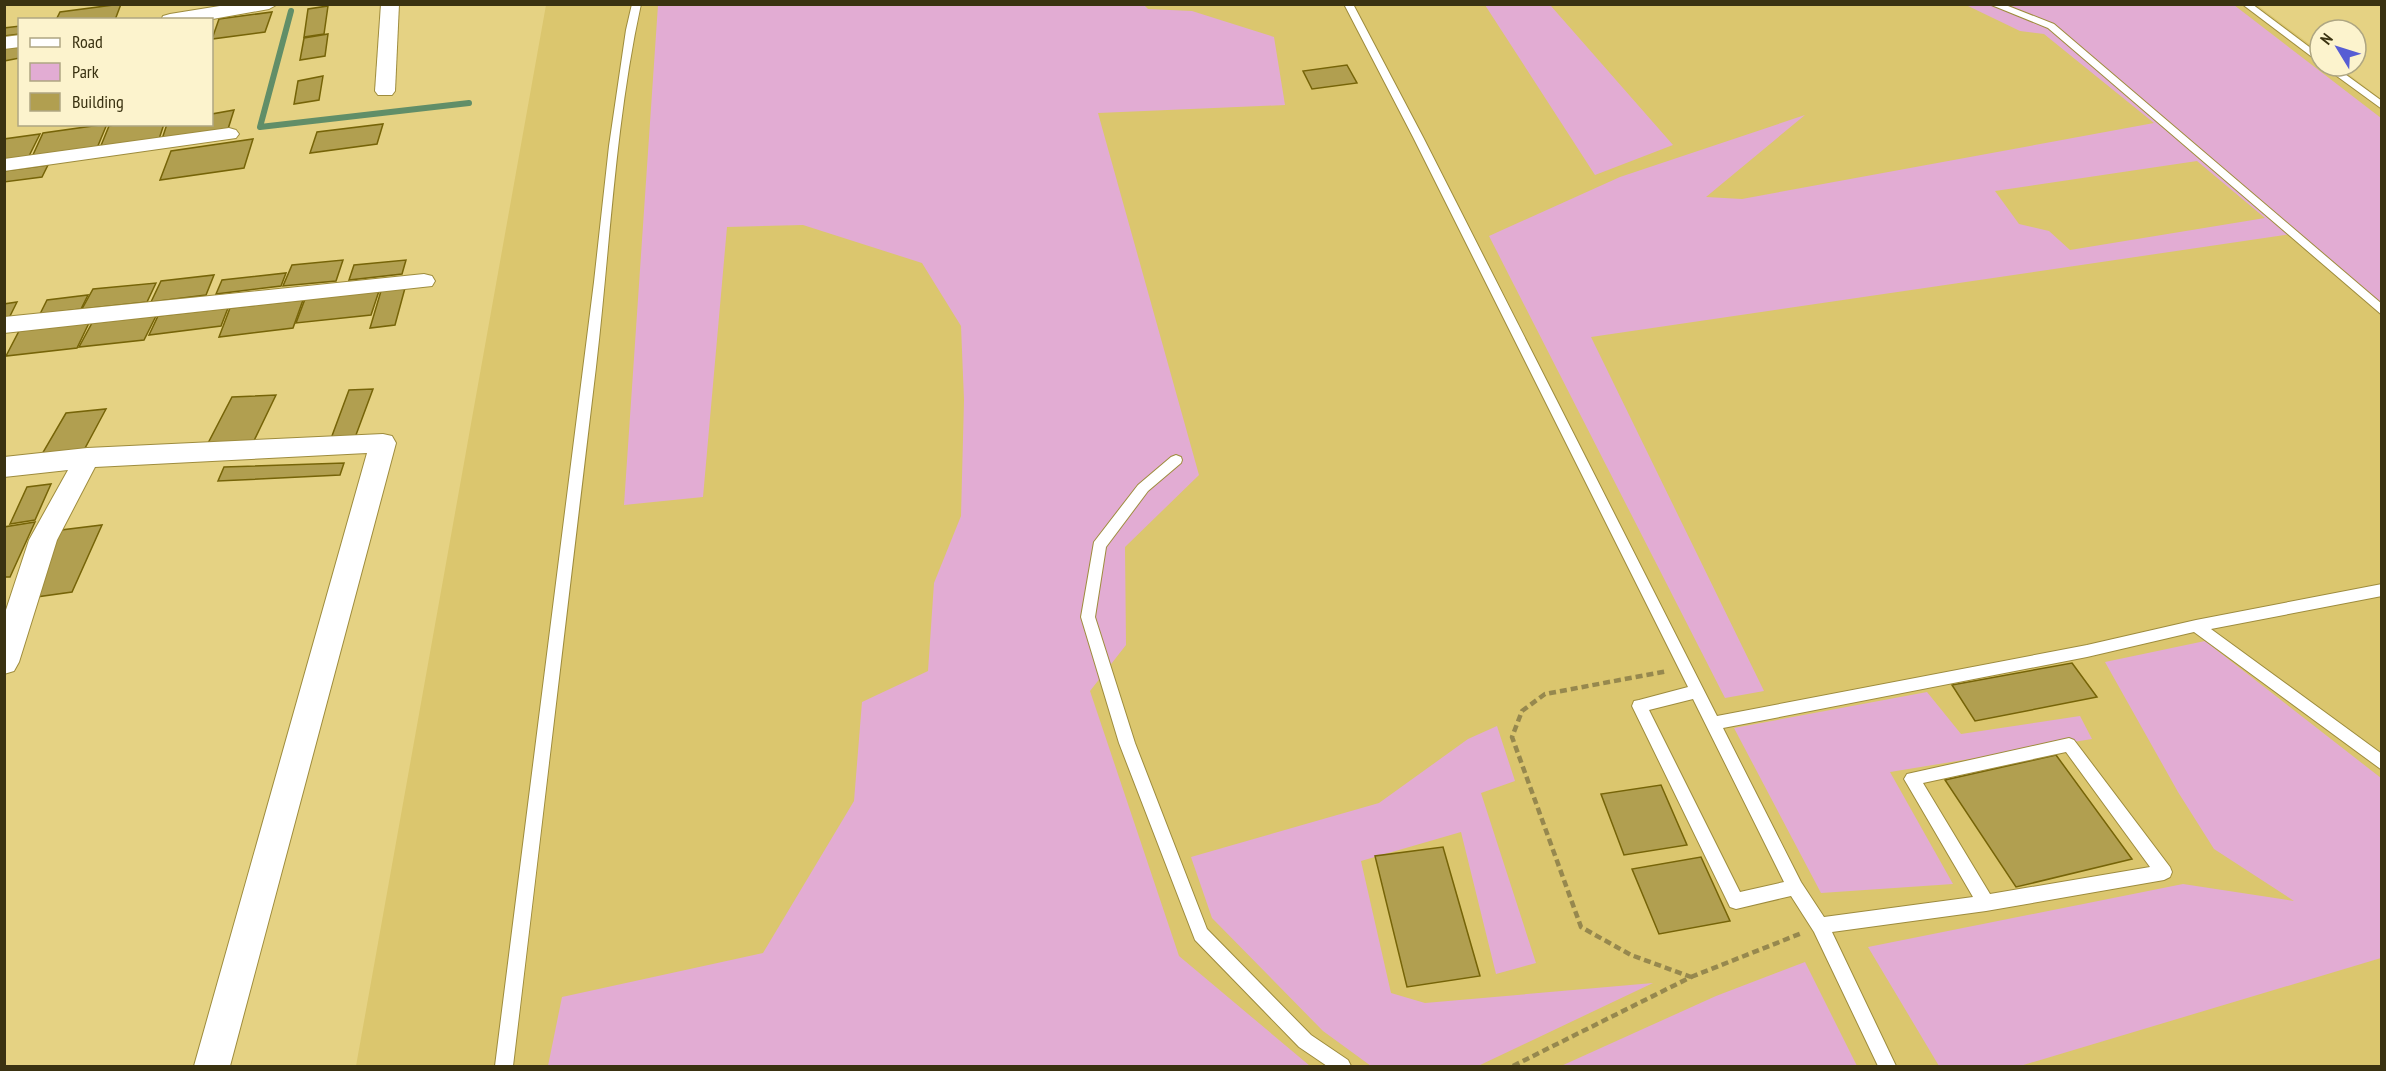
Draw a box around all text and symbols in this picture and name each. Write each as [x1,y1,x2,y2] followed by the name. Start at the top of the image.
[18,18,213,126] legend
[2308,18,2368,78] north arrow
[2316,29,2337,48] text: N
[72,30,103,53] text: Road
[72,60,99,83] text: Park
[72,90,124,113] text: Building

